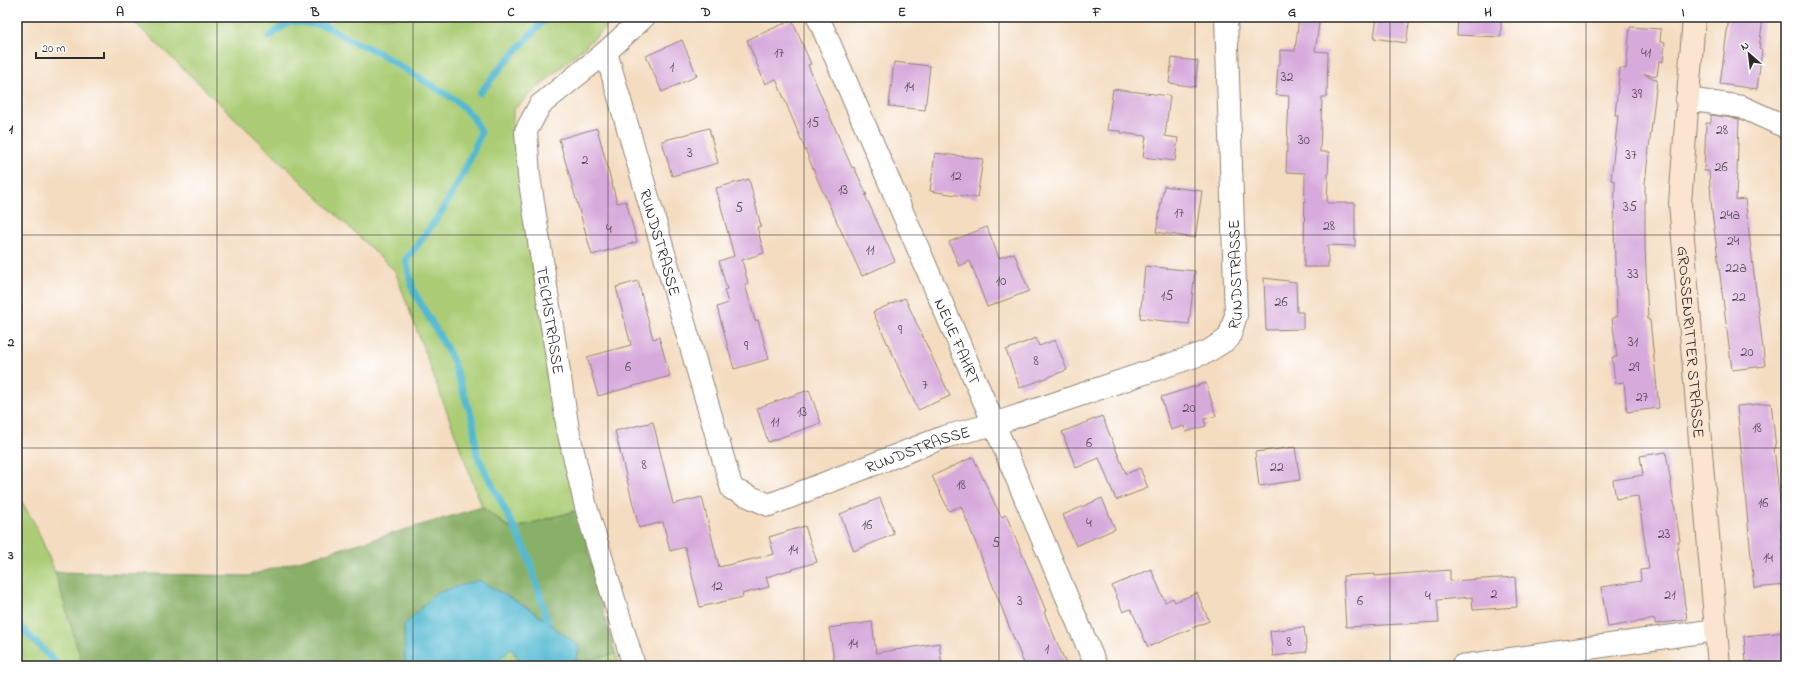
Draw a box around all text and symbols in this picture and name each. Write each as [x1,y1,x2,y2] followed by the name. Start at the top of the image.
[116,3,124,22] text: A
[310,3,320,22] text: B
[507,3,515,22] text: C
[700,3,711,22] text: D
[898,3,906,22] text: E
[1092,3,1102,22] text: F
[1288,3,1296,22] text: G
[1484,3,1492,22] text: H
[1681,3,1685,22] text: I
[36,34,104,60] scale bar
[1729,34,1769,74] north arrow
[1738,37,1752,55] text: N
[42,40,65,58] text: 20 m
[774,43,784,64] house number: 17
[1641,43,1652,64] house number: 41
[670,57,675,78] house number: 1
[1281,67,1293,88] house number: 32
[904,77,914,98] house number: 14
[1632,84,1643,105] house number: 39
[807,113,819,134] house number: 15
[9,120,14,139] text: 1
[1716,120,1728,141] house number: 28
[1298,130,1310,151] house number: 30
[687,143,693,164] house number: 3
[1625,145,1637,166] house number: 37
[582,150,589,171] house number: 2
[1714,157,1728,178] house number: 26
[950,166,962,187] house number: 12
[838,180,848,201] house number: 13
[632,187,686,299] street label: RUNDSTRASSE
[1623,197,1637,218] house number: 35
[735,198,743,219] house number: 5
[1174,203,1184,224] house number: 17
[1720,205,1740,226] house number: 24a
[1323,216,1335,237] house number: 28
[606,219,612,240] house number: 4
[1222,219,1251,333] street label: RUNDSTRASSE
[1727,231,1740,252] house number: 24
[866,240,875,261] house number: 11
[1670,245,1710,439] street label: GROSSENRITTER STRASSE
[1725,258,1747,279] house number: 22a
[1627,264,1639,285] house number: 33
[529,265,569,376] street label: TEICHSTRASSE
[996,271,1006,292] house number: 10
[1161,286,1173,307] house number: 15
[1732,287,1746,308] house number: 22
[1274,292,1288,313] house number: 26
[927,295,986,389] street label: NEUE FAHRT
[898,320,903,341] house number: 9
[1628,332,1639,353] house number: 31
[7,333,15,352] text: 2
[744,336,749,357] house number: 9
[1740,342,1754,363] house number: 20
[1033,351,1039,372] house number: 8
[625,357,631,378] house number: 6
[1628,357,1640,378] house number: 29
[922,375,928,396] house number: 7
[1636,387,1649,408] house number: 27
[1182,398,1196,419] house number: 20
[797,402,807,423] house number: 13
[771,412,780,433] house number: 11
[1752,418,1762,439] house number: 18
[862,421,973,480] street label: RUNDSTRASSE
[1086,433,1092,454] house number: 6
[641,455,647,476] house number: 8
[1270,457,1284,478] house number: 22
[956,475,966,496] house number: 18
[1758,493,1768,514] house number: 16
[1086,513,1092,534] house number: 4
[862,515,872,536] house number: 16
[1658,524,1671,545] house number: 23
[992,533,1000,554] house number: 5
[788,540,798,561] house number: 14
[7,546,14,565] text: 3
[1763,548,1773,569] house number: 14
[711,576,723,597] house number: 12
[1491,584,1498,605] house number: 2
[1664,585,1676,606] house number: 21
[1425,586,1431,607] house number: 4
[1017,591,1023,612] house number: 3
[1357,591,1363,612] house number: 6
[1286,632,1292,653] house number: 8
[848,634,858,655] house number: 14
[1045,639,1050,660] house number: 1

